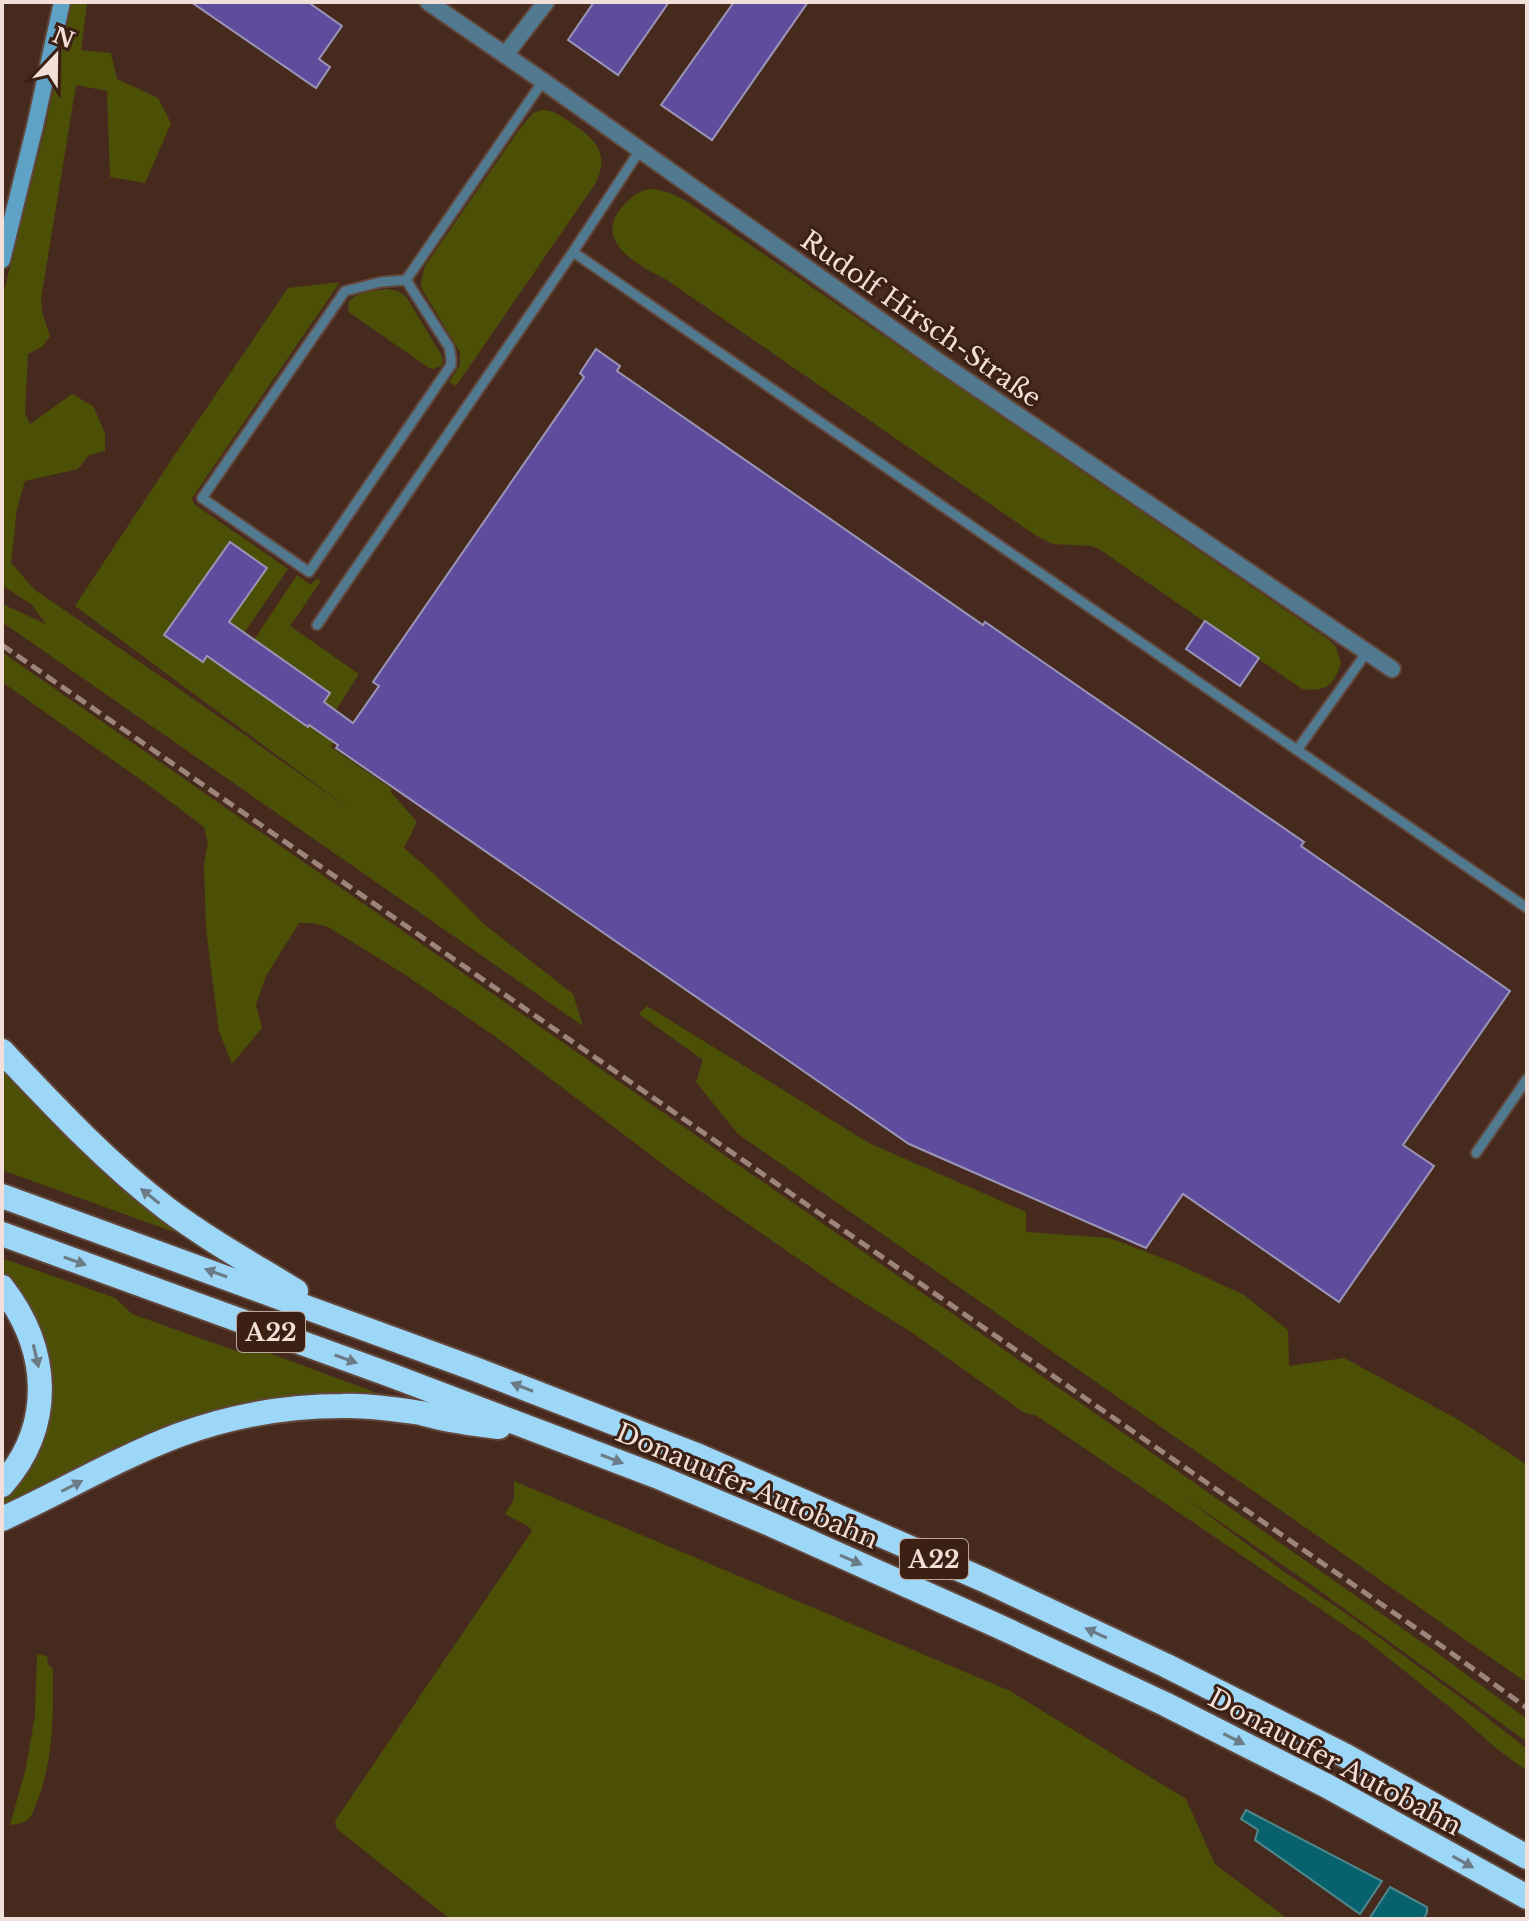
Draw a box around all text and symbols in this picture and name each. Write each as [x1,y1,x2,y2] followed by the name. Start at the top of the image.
[16,16,96,96] north arrow
[49,22,78,54] text: N
[795,224,1047,414] street label: Rudolf Hirsch-Straße
[140,1188,160,1204] one-way arrow
[63,1255,87,1268] one-way arrow
[204,1266,228,1279] one-way arrow
[237,1312,305,1352] road number: A22
[30,1344,43,1369] one-way arrow
[334,1353,358,1366] one-way arrow
[510,1380,534,1393] one-way arrow
[611,1416,883,1556] street label: Donauufer Autobahn
[600,1453,624,1466] one-way arrow
[61,1479,84,1493] one-way arrow
[900,1539,968,1579] road number: A22
[839,1553,863,1567] one-way arrow
[1084,1626,1108,1640] one-way arrow
[1203,1682,1467,1842] street label: Donauufer Autobahn
[1223,1732,1246,1746] one-way arrow
[1452,1855,1475,1869] one-way arrow

